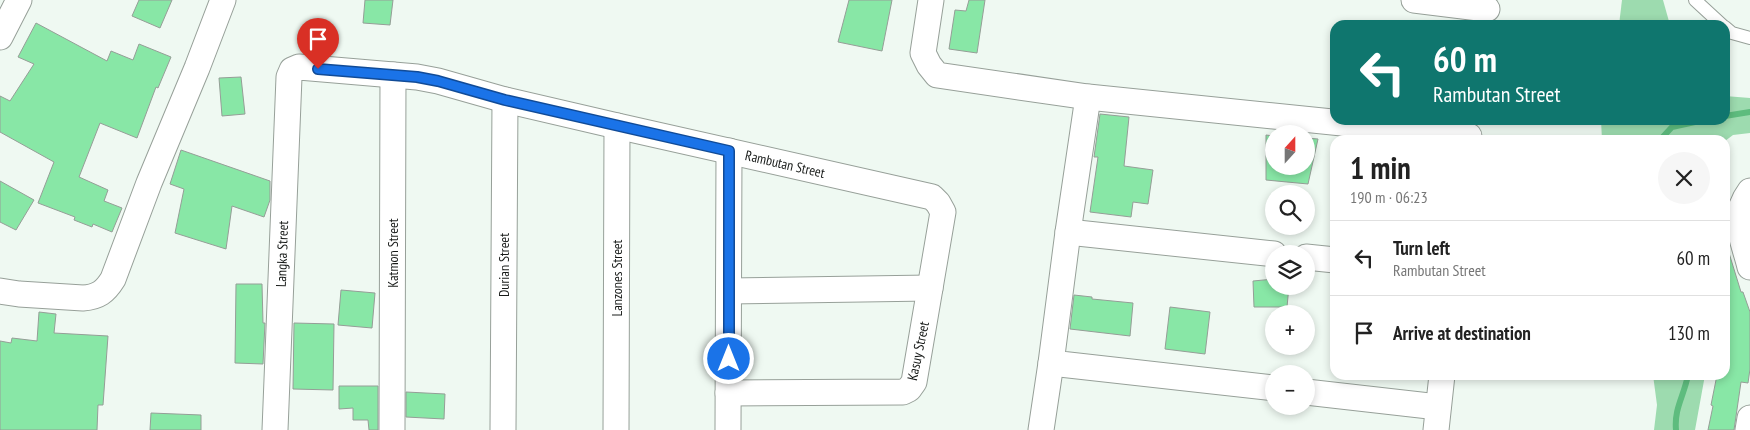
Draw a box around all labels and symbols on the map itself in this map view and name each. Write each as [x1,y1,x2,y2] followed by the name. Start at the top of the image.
[297,18,339,69] pin
[1265,125,1315,175] north arrow
[743,146,827,182] street label: Rambutan Street
[384,218,402,288] street label: Katmon Street
[272,220,292,287] street label: Langka Street
[495,233,513,297] street label: Durian Street
[608,239,626,316] street label: Lanzones Street
[903,320,933,382] street label: Kasuy Street
[702,332,754,384] position arrow

